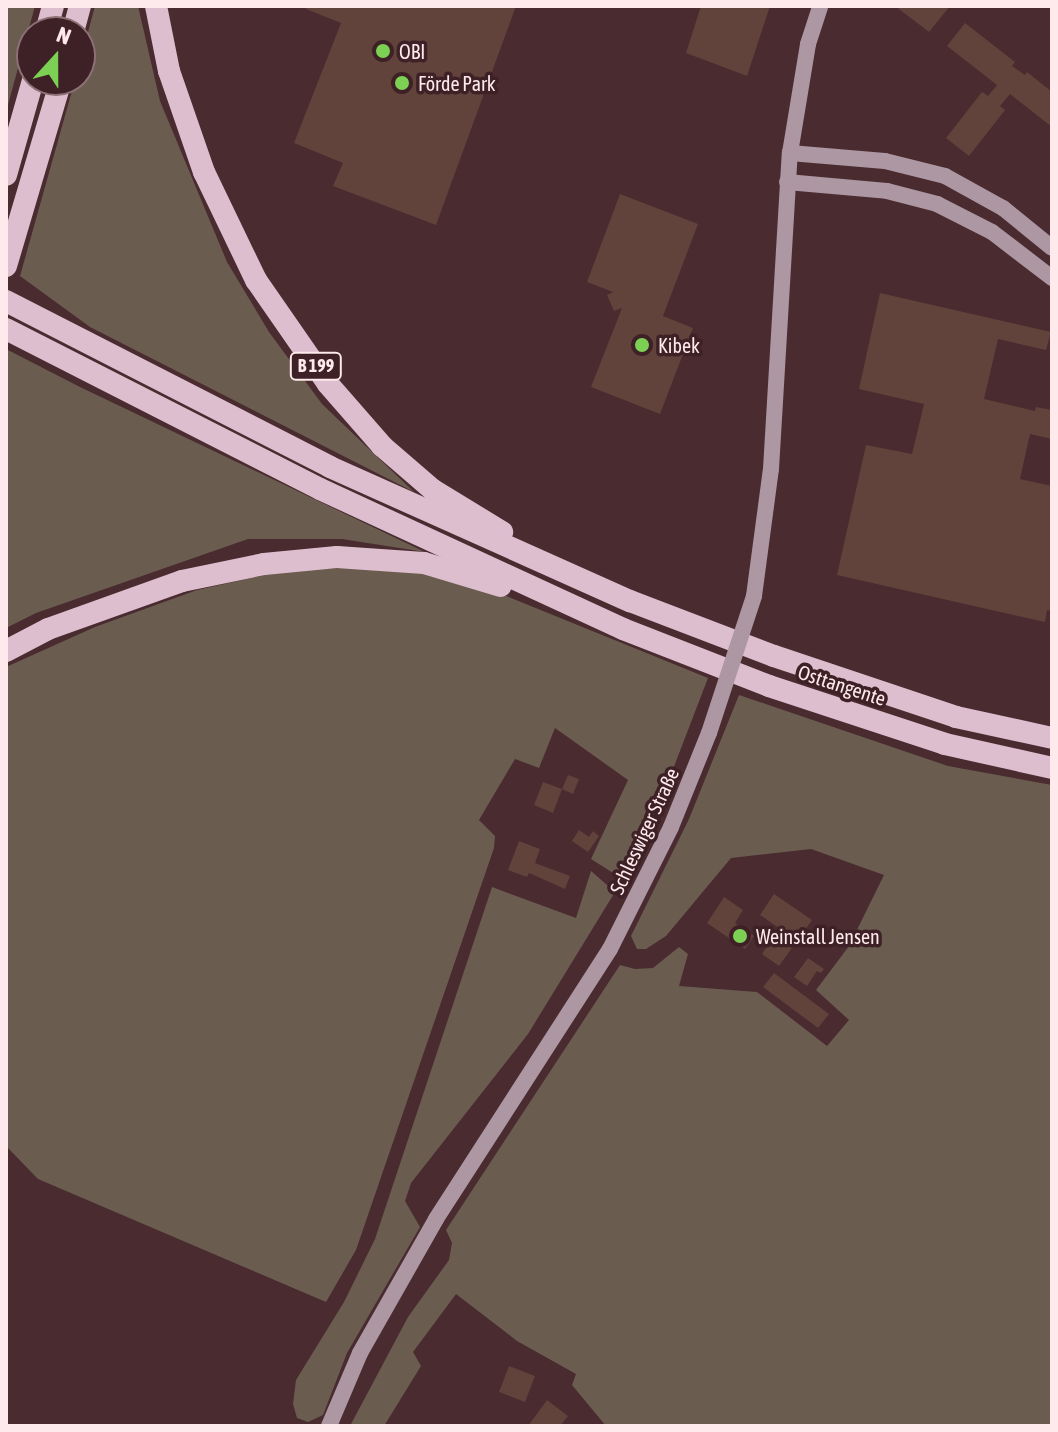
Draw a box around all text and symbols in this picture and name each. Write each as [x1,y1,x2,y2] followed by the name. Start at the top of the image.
[16,16,96,96] north arrow
[53,21,75,50] text: N
[399,39,425,63] place label: OBI
[374,42,392,60] marker: OBI
[418,71,496,95] place label: Förde Park
[393,74,411,92] marker: Förde Park
[658,333,700,357] place label: Kibek
[633,336,651,354] marker: Kibek
[288,352,344,380] road number: B 199
[795,660,889,710] street label: Osttangente
[604,764,684,898] street label: Schleswiger Straße
[756,924,880,948] place label: Weinstall Jensen
[731,927,749,945] marker: Weinstall Jensen

